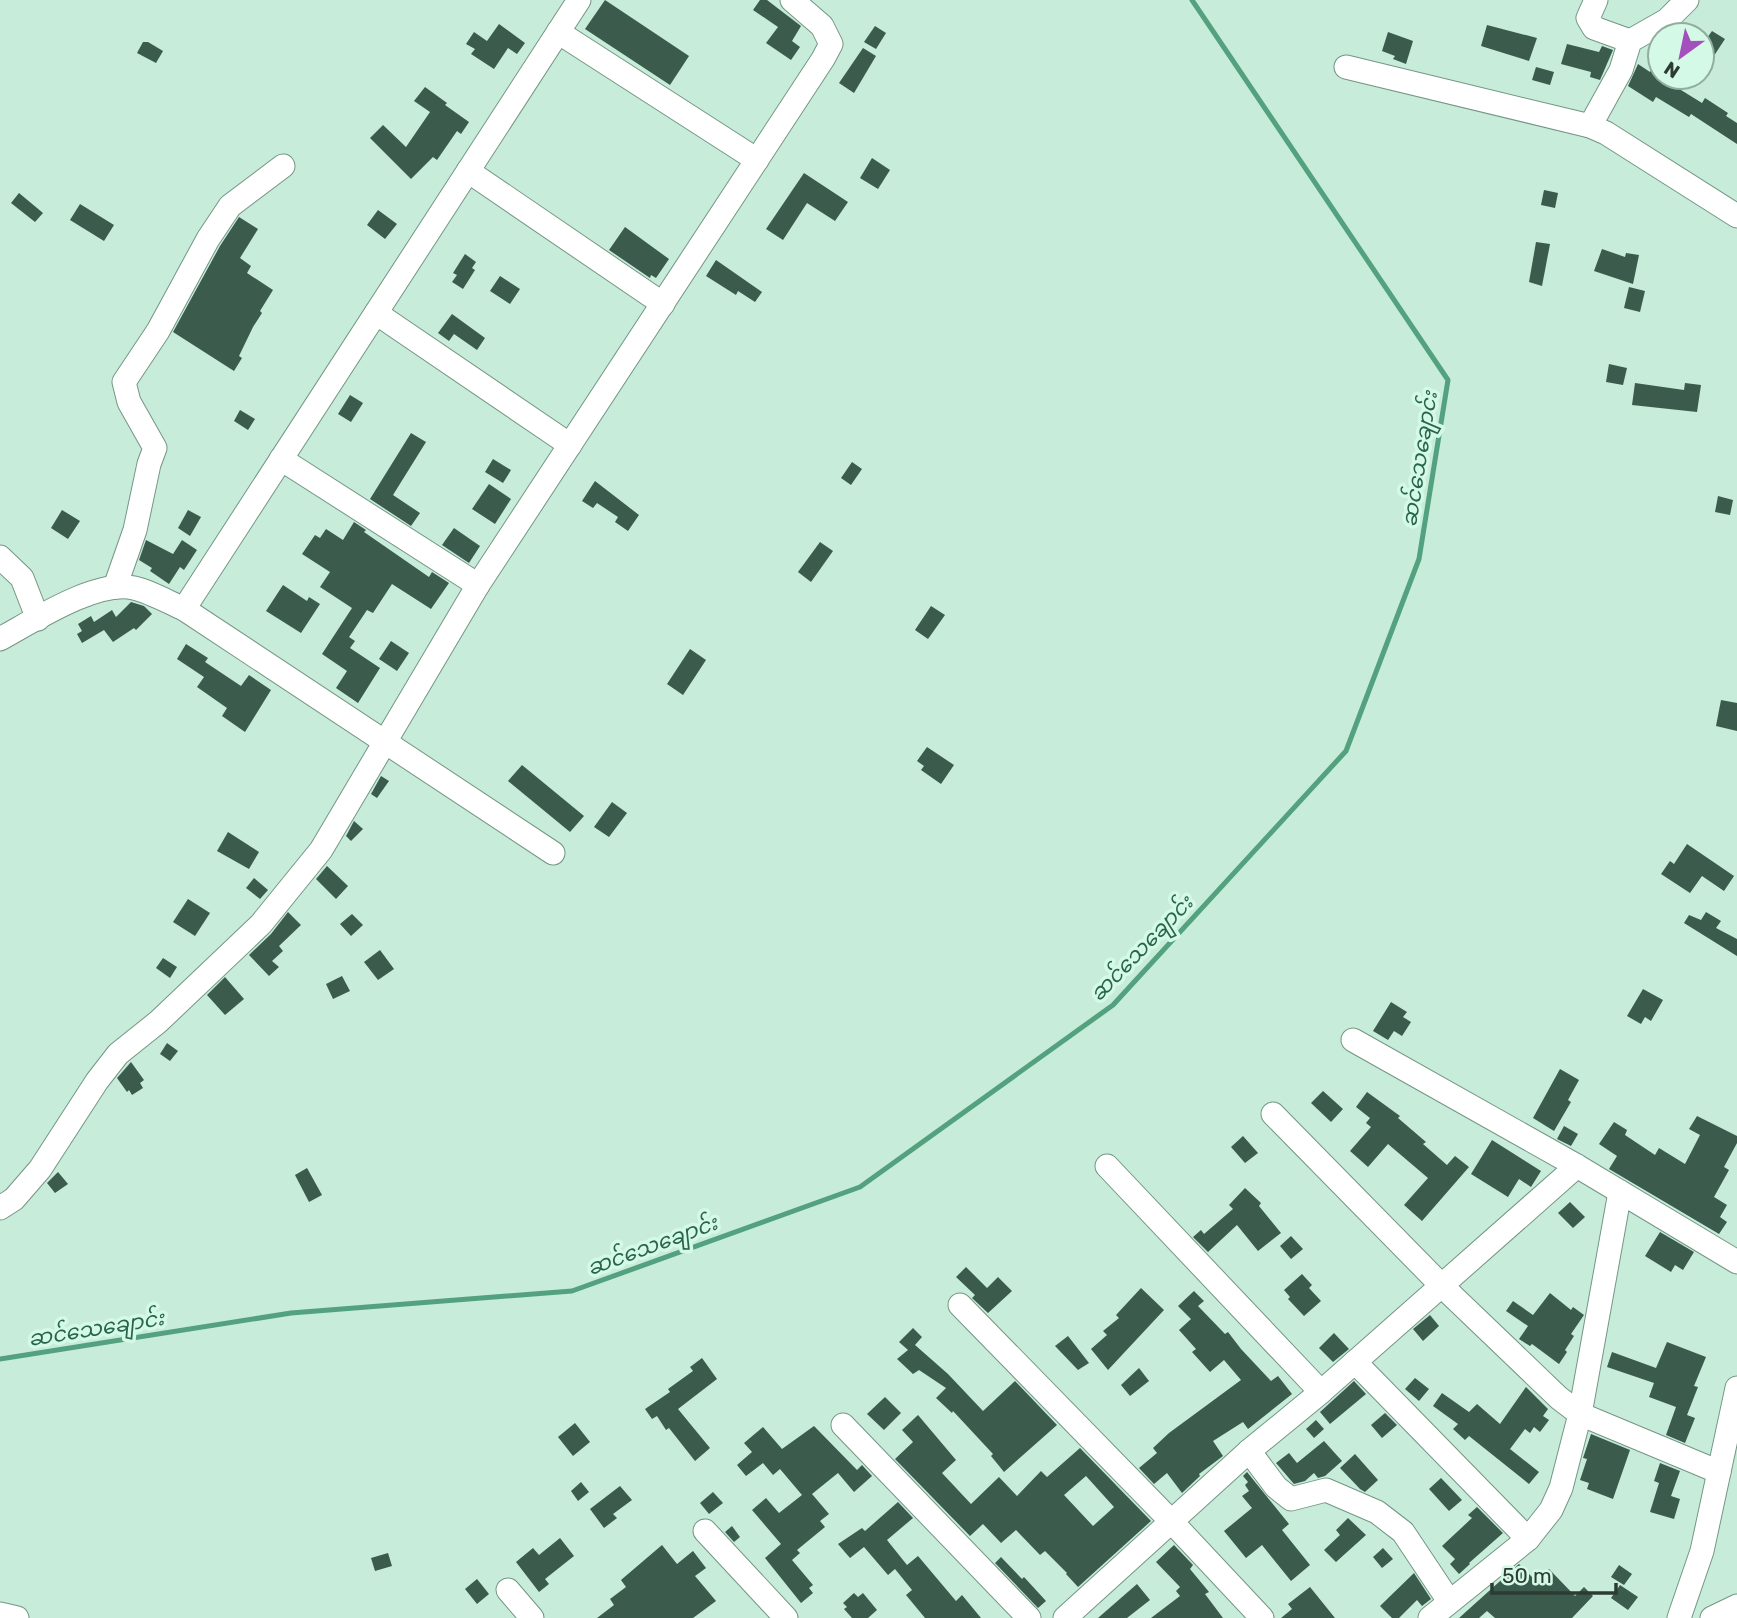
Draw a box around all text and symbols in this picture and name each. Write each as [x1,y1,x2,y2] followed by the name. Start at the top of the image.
[1646,21,1716,91] north arrow
[1660,56,1684,83] text: N
[1394,387,1447,529] water label: ဆင်သေချောင်း
[1083,887,1202,1009] water label: ဆင်သေချောင်း
[583,1207,724,1285] water label: ဆင်သေချောင်း
[26,1303,168,1356] water label: ဆင်သေချောင်း
[1492,1552,1616,1596] scale bar
[1502,1563,1552,1588] text: 50 m

